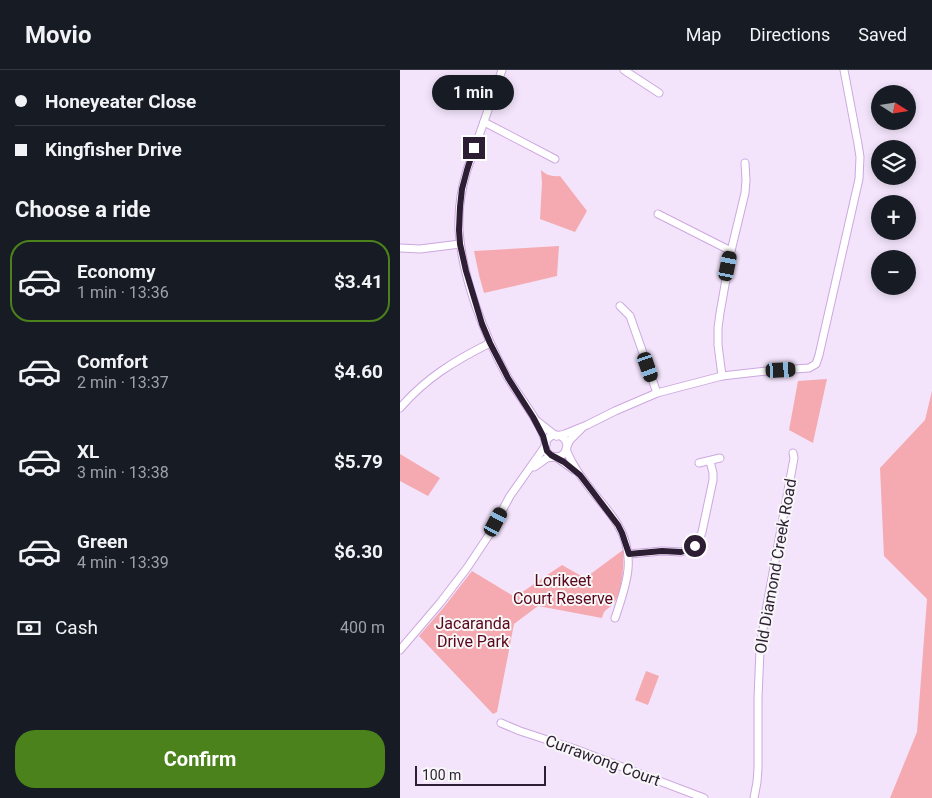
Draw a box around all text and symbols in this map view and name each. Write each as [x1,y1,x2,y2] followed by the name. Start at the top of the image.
[25,21,91,49] text: Movio
[686,24,721,45] text: Map
[749,24,830,45] text: Directions
[858,24,907,45] text: Saved
[433,75,515,110] callout: 1 min
[453,83,493,102] text: 1 min
[871,85,916,130] north arrow
[871,85,916,295] map controls
[45,90,196,113] text: Honeyeater Close
[463,137,485,159] route end
[45,138,182,161] text: Kingfisher Drive
[871,140,916,185] button: layers
[871,195,916,240] button: +
[15,197,151,222] text: Choose a ride
[717,250,738,282] car
[871,250,916,295] button: −
[17,259,62,304] icon: car
[77,260,156,283] text: Economy
[334,270,383,293] text: $3.41
[77,283,169,302] text: 1 min · 13:36
[17,349,62,394] icon: car
[77,350,148,373] text: Comfort
[636,350,659,384] car
[334,360,383,383] text: $4.60
[765,362,796,378] car
[77,373,169,392] text: 2 min · 13:37
[17,439,62,484] icon: car
[77,440,99,463] text: XL
[334,450,383,473] text: $5.79
[77,463,169,482] text: 3 min · 13:38
[751,477,800,655] street label: Old Diamond Creek Road
[482,505,509,539] car
[17,529,62,574] icon: car
[77,530,128,553] text: Green
[684,535,706,557] route start
[334,540,383,563] text: $6.30
[77,553,169,572] text: 4 min · 13:39
[513,571,613,608] park label: Lorikeet Court Reserve
[15,614,43,642] icon: cash
[436,614,510,651] park label: Jacaranda Drive Park
[55,616,98,639] text: Cash
[340,618,385,637] text: 400 m
[15,730,385,788] button: Confirm
[543,731,663,790] street label: Currawong Court
[415,763,546,786] scale bar
[422,767,461,783] text: 100 m

